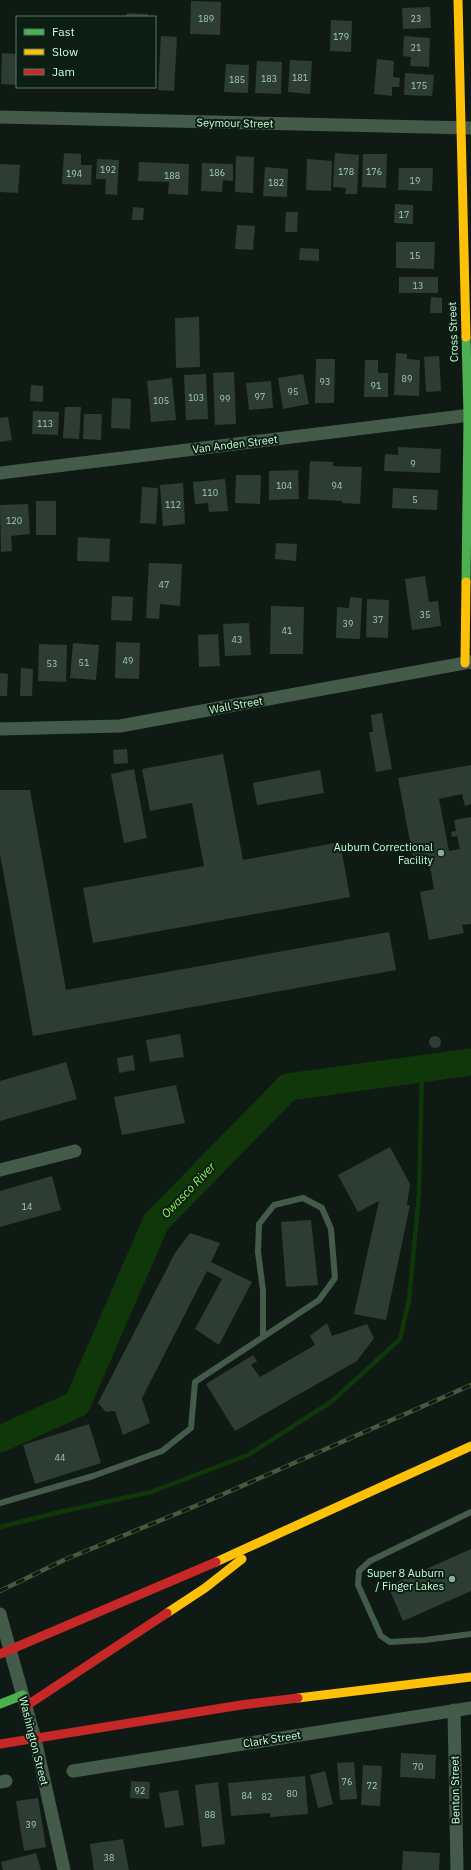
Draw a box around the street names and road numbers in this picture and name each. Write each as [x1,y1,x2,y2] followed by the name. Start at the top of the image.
[197,115,274,131] street label: Seymour Street
[445,301,461,362] street label: Cross Street
[192,432,279,456] street label: Van Anden Street
[208,693,264,717] street label: Wall Street
[16,1695,52,1787] street label: Washington Street
[242,1728,302,1750] street label: Clark Street
[447,1756,463,1824] street label: Benton Street

